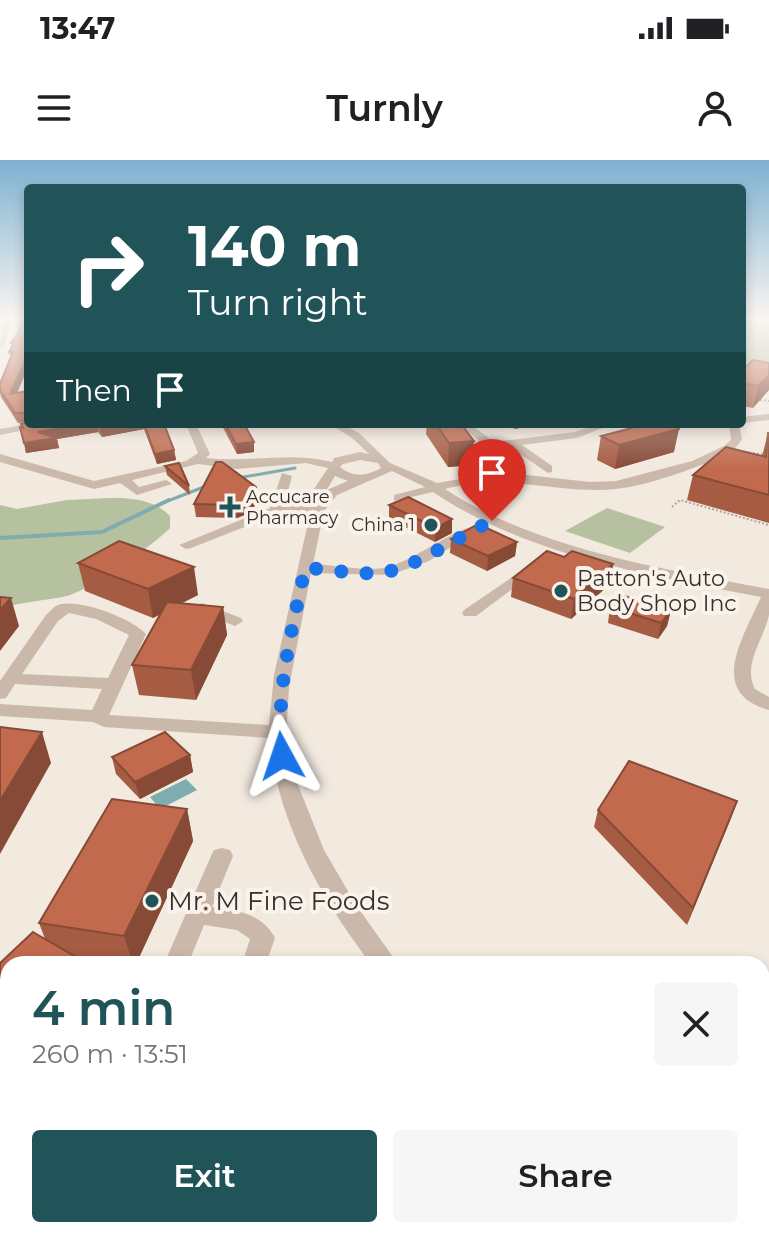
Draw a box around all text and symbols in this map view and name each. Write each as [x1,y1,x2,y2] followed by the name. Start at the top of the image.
[40,10,115,47] text: 13:47
[32,86,76,130] icon: menu
[326,86,443,130] text: Turnly
[693,86,737,130] icon: person
[188,212,361,280] text: 140 m
[56,216,160,320] icon: right
[188,280,368,324] text: Turn right
[148,368,192,412] icon: arrive
[56,372,132,409] text: Then
[458,439,526,521] pin
[470,451,514,495] icon: arrive
[246,486,339,529] place label: Accucare Pharmacy
[221,498,239,516] marker: Accucare Pharmacy
[351,514,415,536] place label: China 1
[422,516,440,534] marker: China 1
[577,565,737,617] place label: Patton's Auto Body Shop Inc
[552,582,570,600] marker: Patton's Auto Body Shop Inc
[240,714,324,798] position arrow
[168,885,389,917] place label: Mr. M Fine Foods
[143,892,161,910] marker: Mr. M Fine Foods
[32,979,175,1037] text: 4 min
[654,982,738,1066] button: close
[32,1038,188,1070] text: 260 m · 13:51
[32,1130,377,1222] button: Exit
[393,1130,738,1222] button: Share

